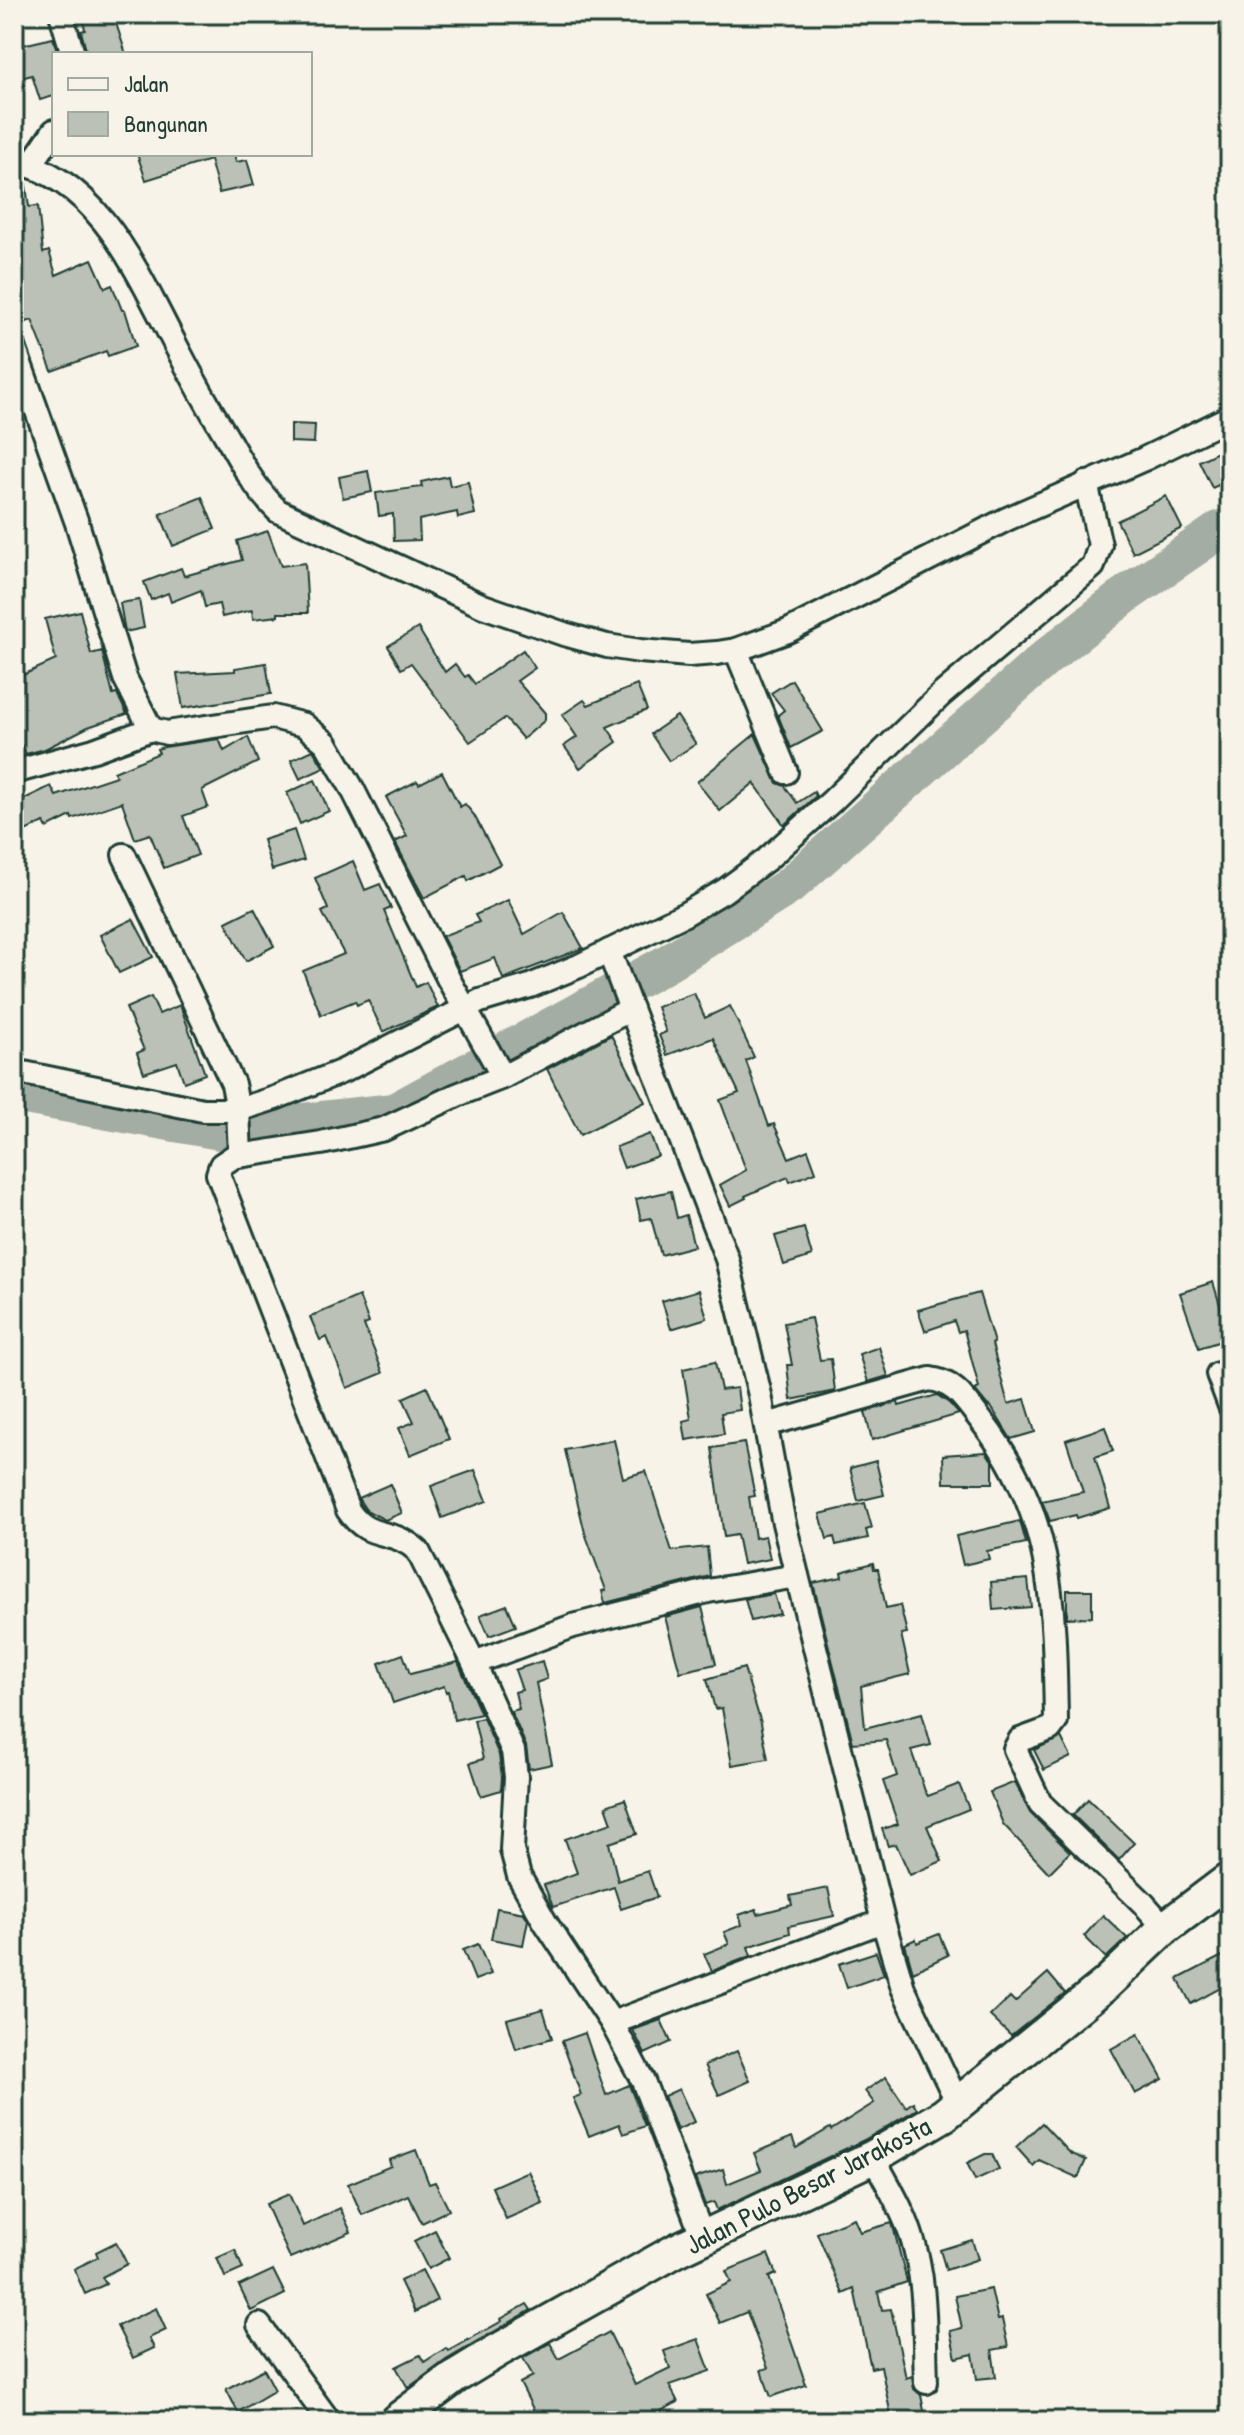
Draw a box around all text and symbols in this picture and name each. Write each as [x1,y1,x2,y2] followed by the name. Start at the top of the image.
[52,52,312,156] legend
[124,67,169,99] text: Jalan
[124,107,208,139] text: Bangunan
[679,2107,937,2263] street label: Jalan Pulo Besar Jarakosta

